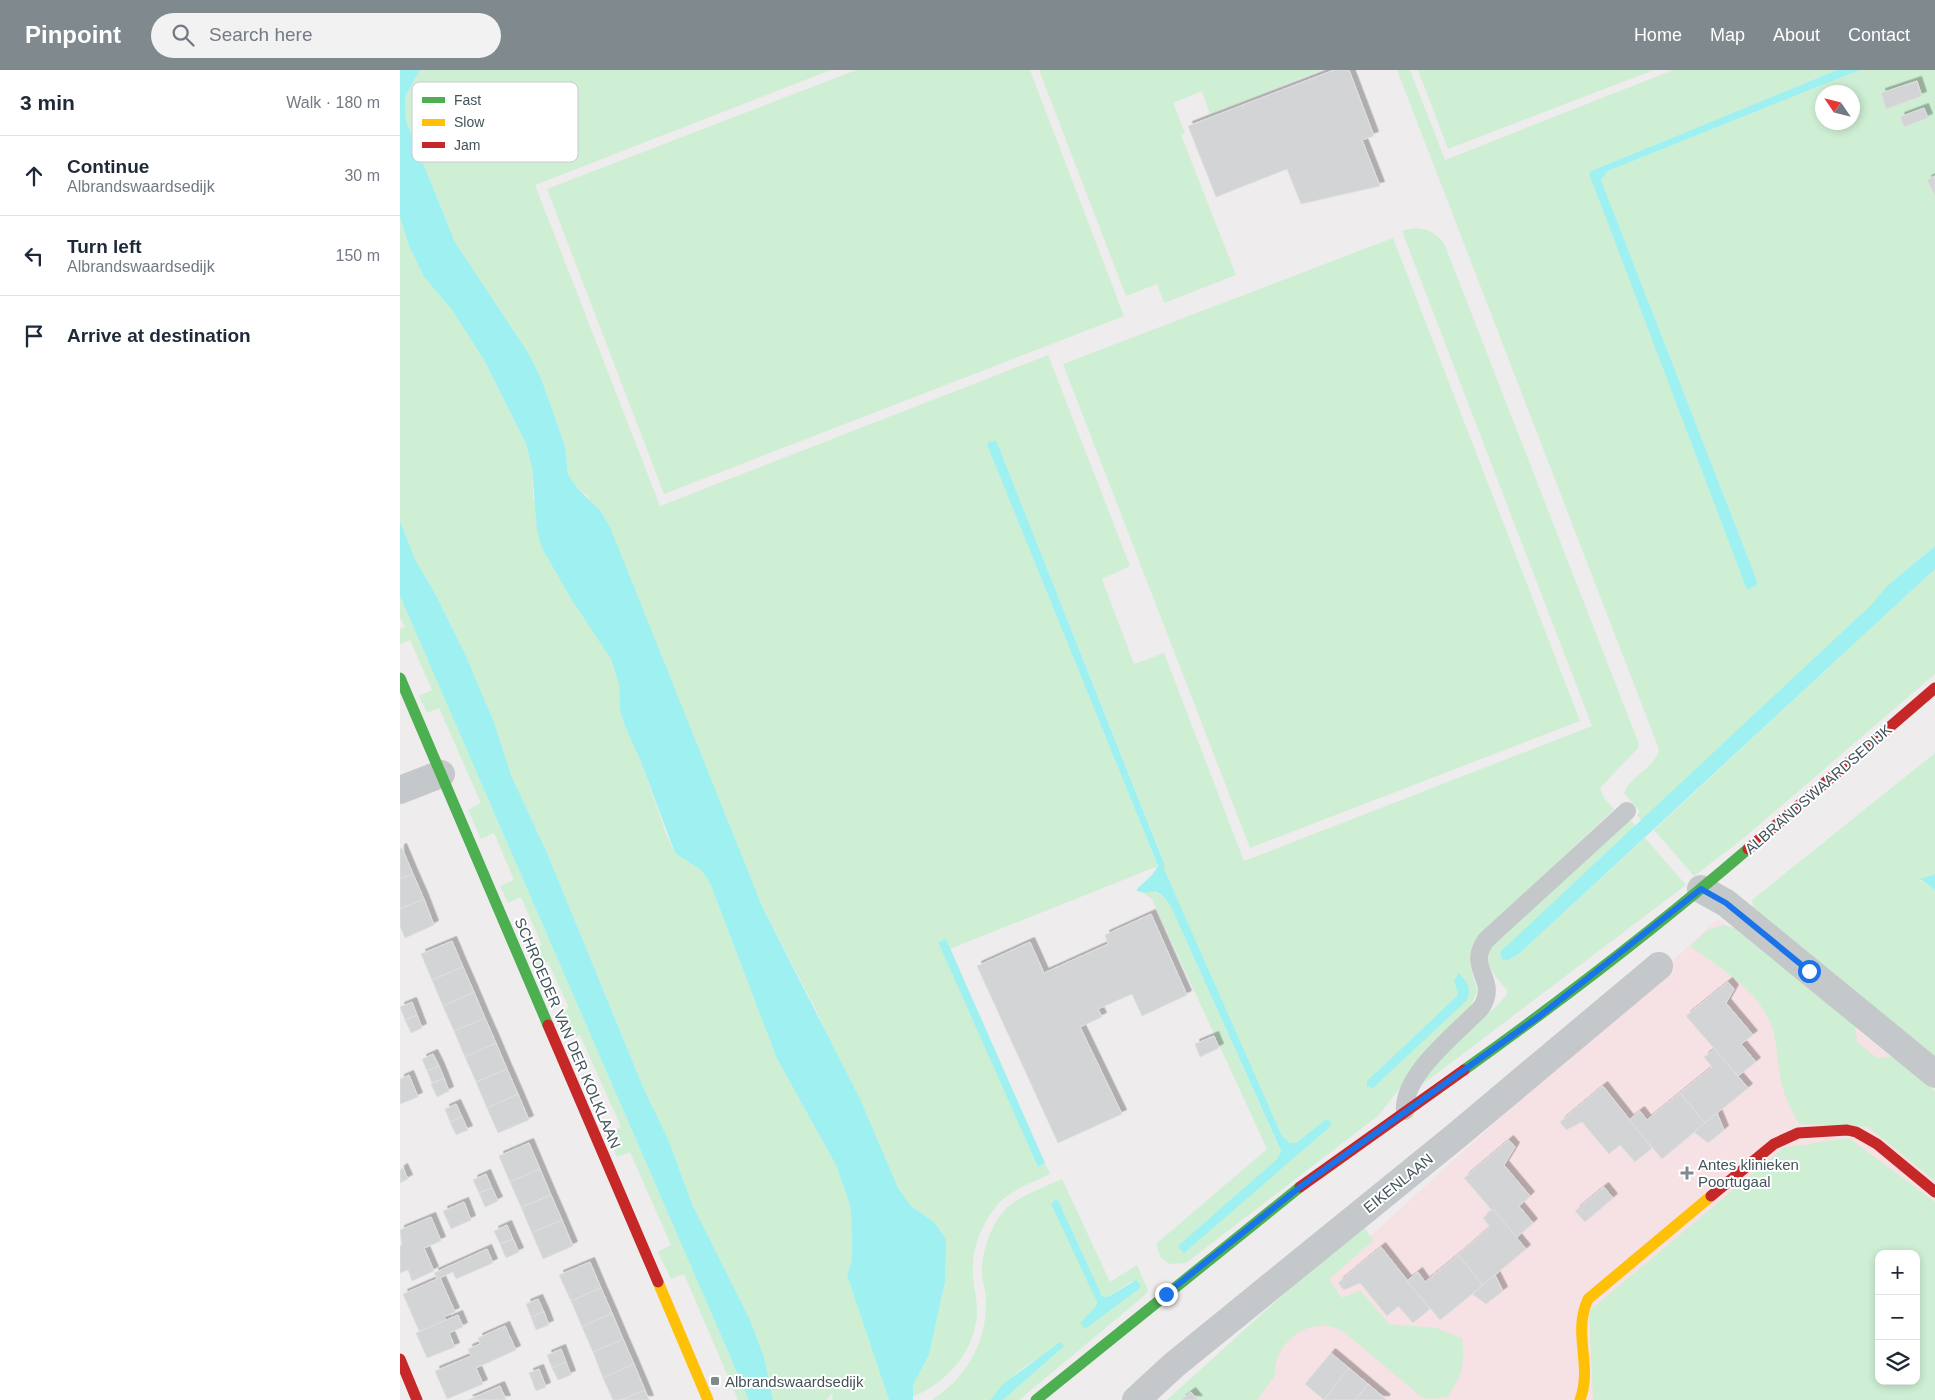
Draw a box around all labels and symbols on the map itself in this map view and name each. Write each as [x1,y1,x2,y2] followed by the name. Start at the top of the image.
[412,82,578,162] legend
[1815,85,1860,130] north arrow
[454,92,481,108] text: Fast
[454,114,485,130] text: Slow
[454,137,480,153] text: Jam
[1741,721,1895,857] street label: ALBRANDSWAARDSEDIJK
[512,915,624,1151] street label: SCHROEDER VAN DER KOLKLAAN
[1798,960,1821,983] route start
[1360,1150,1436,1216] street label: EIKENLAAN
[1698,1156,1799,1190] place label: Antes klinieken Poortugaal
[1680,1166,1694,1180] marker: Antes klinieken Poortugaal
[1155,1283,1178,1306] route end
[725,1373,864,1390] place label: Albrandswaardsedijk
[709,1375,721,1387] marker: Albrandswaardsedijk

